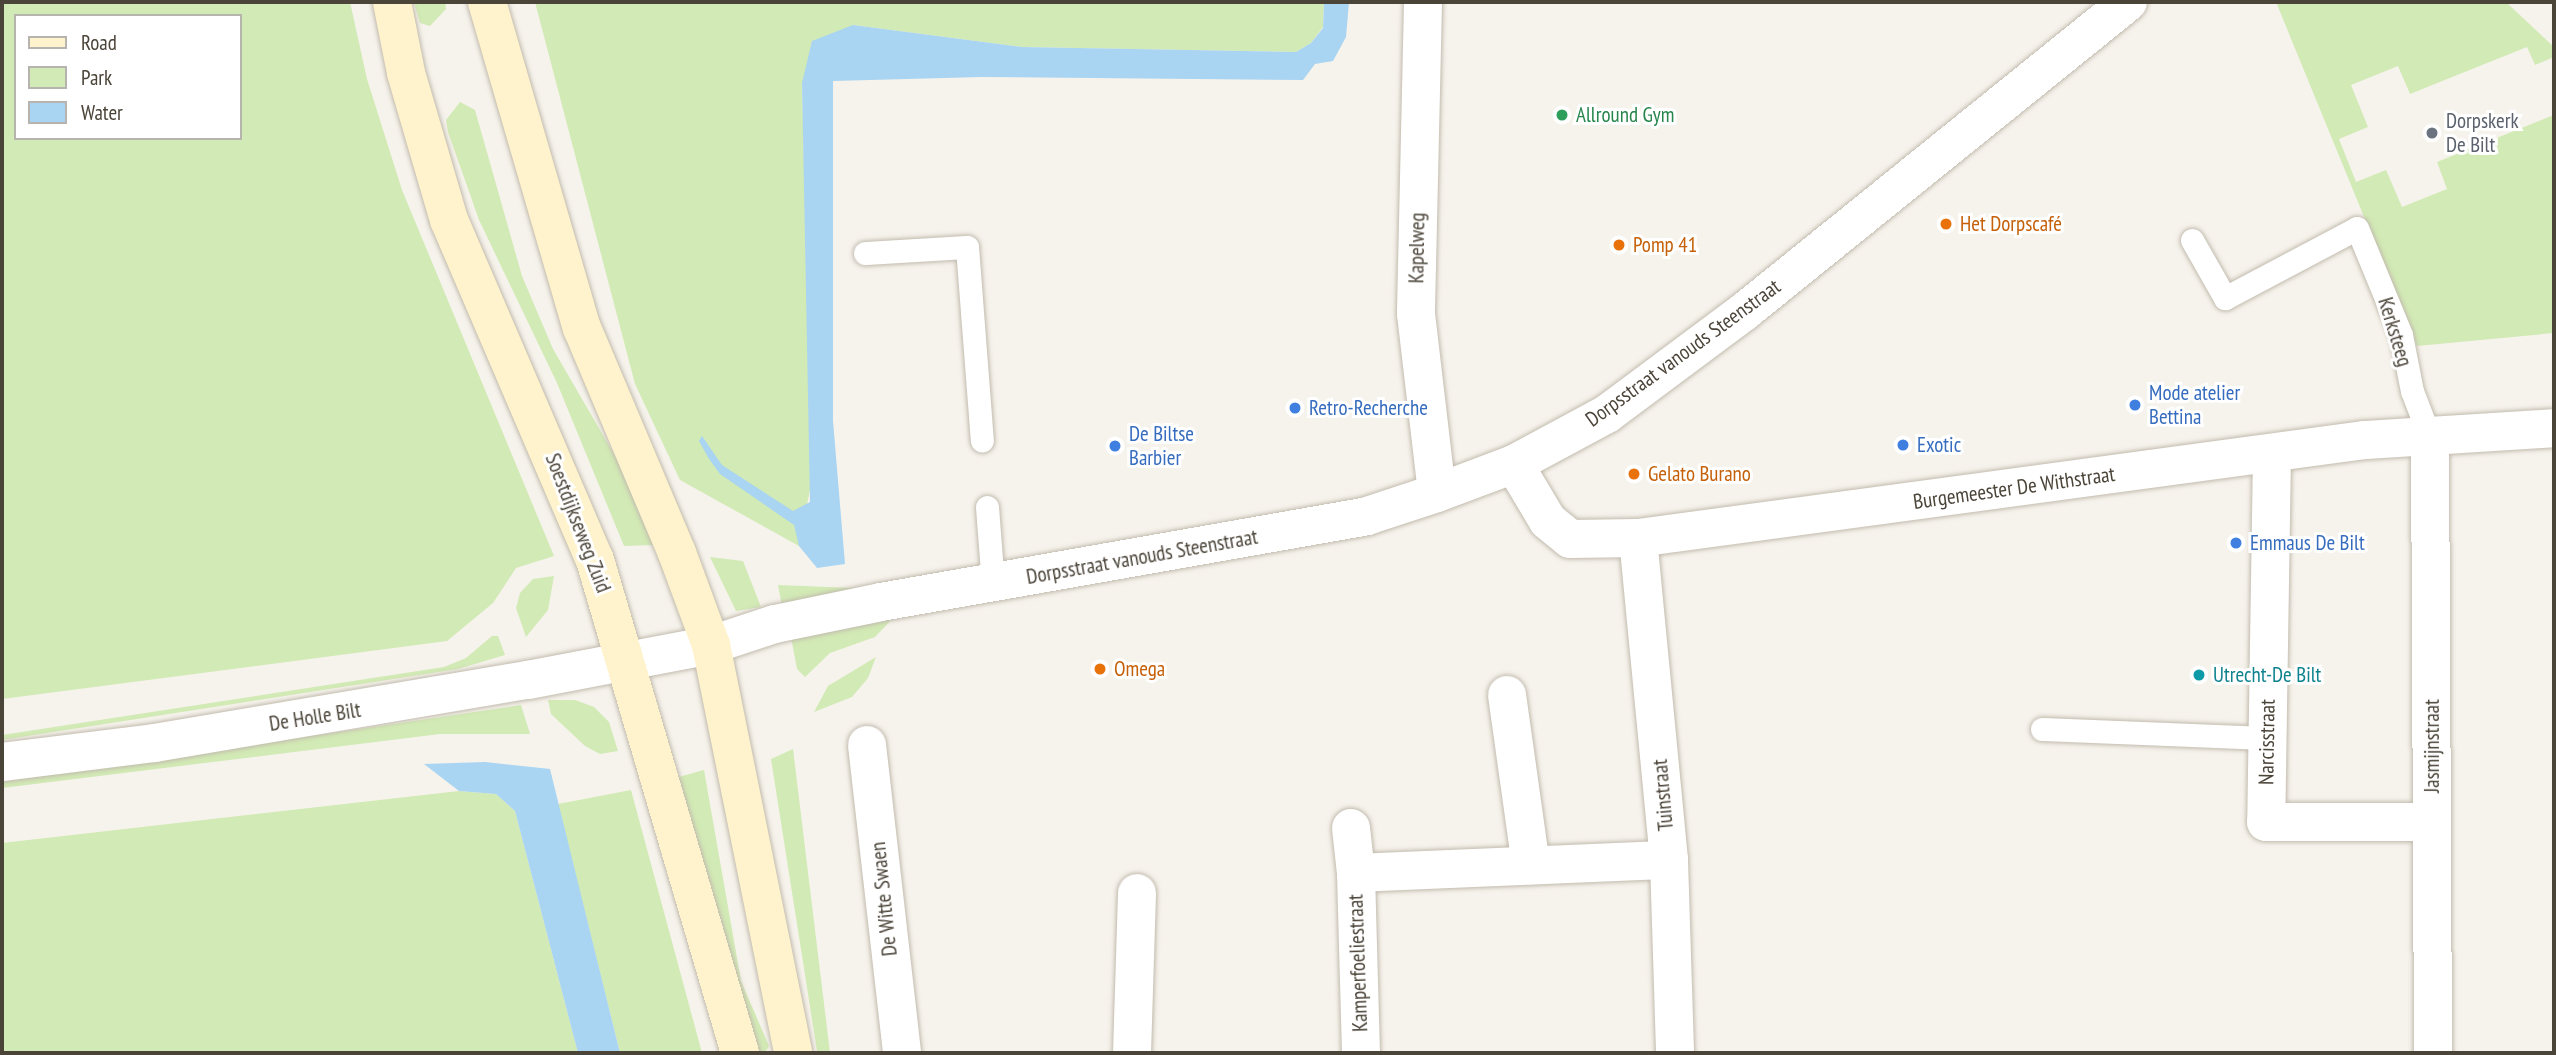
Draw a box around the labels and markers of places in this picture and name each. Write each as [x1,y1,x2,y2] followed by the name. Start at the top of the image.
[1576,102,1674,128] place label: Allround Gym
[1554,107,1570,123] marker: Allround Gym
[2446,108,2519,158] place label: Dorpskerk De Bilt
[2424,125,2440,141] marker: Dorpskerk De Bilt
[1960,211,2062,237] place label: Het Dorpscafé
[1938,216,1954,232] marker: Het Dorpscafé
[1633,232,1697,258] place label: Pomp 41
[1611,237,1627,253] marker: Pomp 41
[2149,380,2240,430] place label: Mode atelier Bettina
[1309,395,1428,421] place label: Retro-Recherche
[2127,397,2143,413] marker: Mode atelier Bettina
[1287,400,1303,416] marker: Retro-Recherche
[1129,421,1194,471] place label: De Biltse Barbier
[1917,432,1961,458] place label: Exotic
[1895,437,1911,453] marker: Exotic
[1107,438,1123,454] marker: De Biltse Barbier
[1648,461,1751,487] place label: Gelato Burano
[1626,466,1642,482] marker: Gelato Burano
[2250,530,2365,556] place label: Emmaus De Bilt
[2228,535,2244,551] marker: Emmaus De Bilt
[1114,656,1165,682] place label: Omega
[1092,661,1108,677] marker: Omega
[2213,662,2321,688] place label: Utrecht-De Bilt
[2191,667,2207,683] marker: Utrecht-De Bilt

